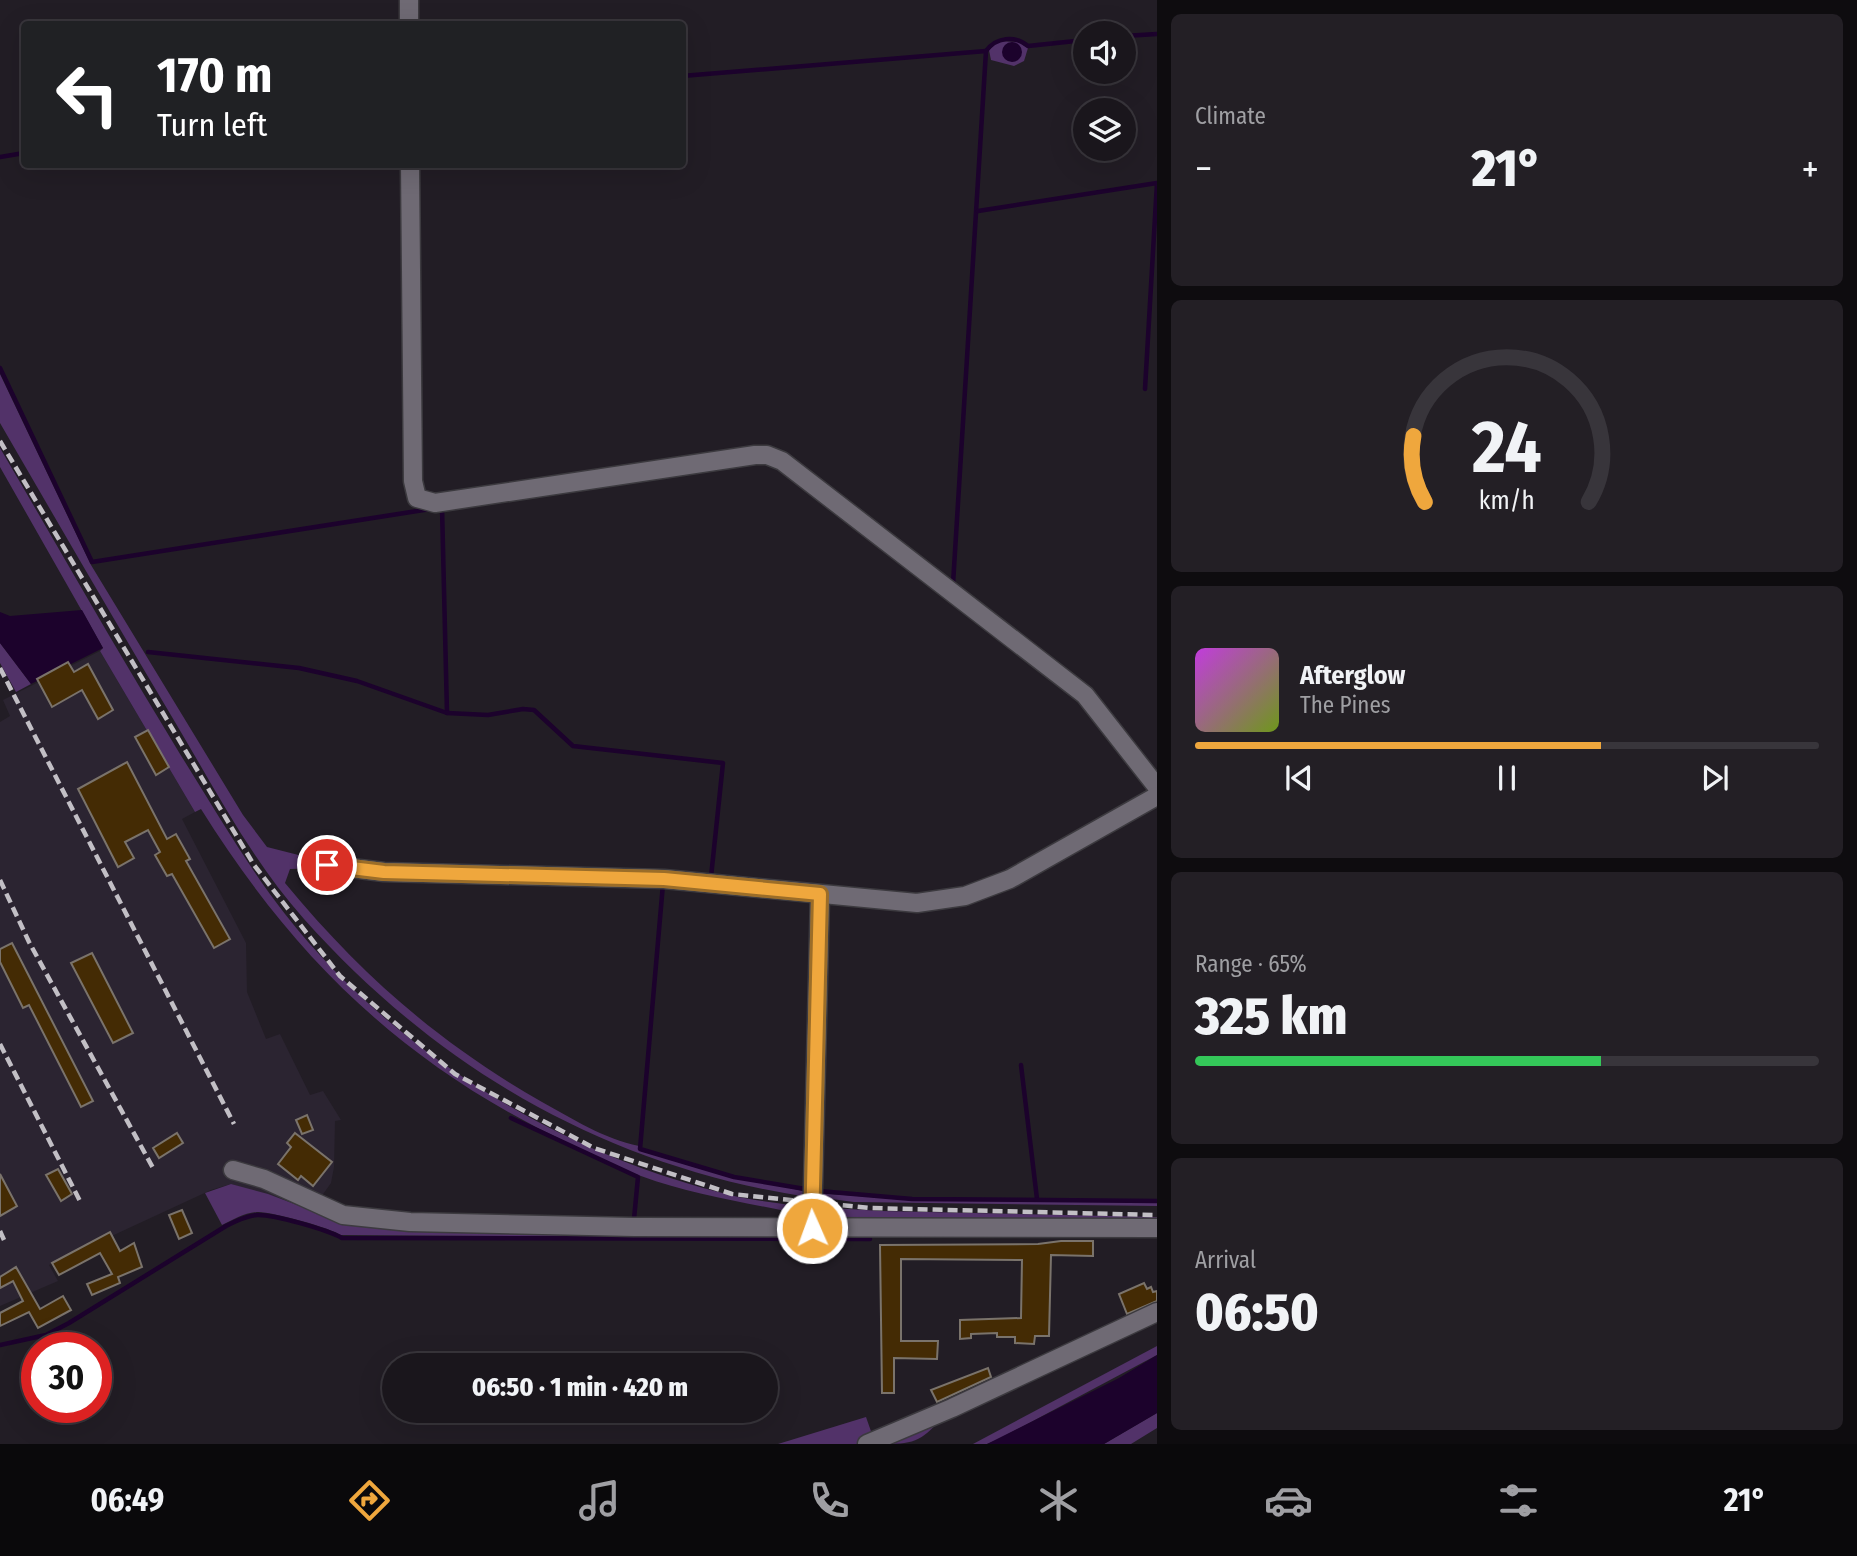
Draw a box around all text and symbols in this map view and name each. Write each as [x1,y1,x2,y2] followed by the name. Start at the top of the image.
[1073,21,1136,161] map controls
[1073,21,1136,84] button: sound
[157,46,273,105] text: 170 m
[42,49,133,140] icon: left
[1073,98,1136,161] button: layers
[1195,102,1266,130] text: Climate
[157,106,267,144] text: Turn left
[1472,137,1542,200] text: 21°
[1195,146,1212,192] text: −
[1802,146,1819,192] text: +
[1471,404,1542,491] text: 24
[1479,486,1535,516] text: km/h
[1300,660,1405,691] text: Afterglow
[1300,691,1391,719] text: The Pines
[1280,759,1318,797] icon: previous
[1488,759,1526,797] icon: pause
[1696,759,1734,797] icon: next
[297,835,357,895] pin
[308,846,346,884] icon: arrive
[1195,950,1307,978] text: Range · 65%
[1195,985,1347,1048] text: 325 km
[775,1191,849,1265] position arrow
[1195,1246,1256,1274] text: Arrival
[1195,1281,1319,1344] text: 06:50
[21,1332,112,1423] speed limit sign: 30
[472,1372,688,1403] text: 06:50 · 1 min · 420 m
[345,1476,394,1525] icon: directions
[575,1476,624,1525] icon: music
[805,1476,854,1525] icon: phone
[1034,1476,1083,1525] icon: climate
[1264,1476,1313,1525] icon: car
[1494,1476,1543,1525] icon: filters
[90,1481,164,1519] text: 06:49
[1724,1481,1767,1519] text: 21°

